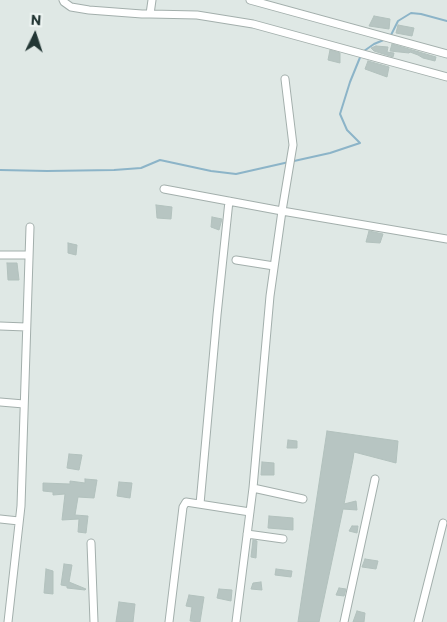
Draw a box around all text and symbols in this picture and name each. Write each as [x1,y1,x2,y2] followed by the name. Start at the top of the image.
[10,10,60,60] north arrow
[30,11,42,28] text: N

